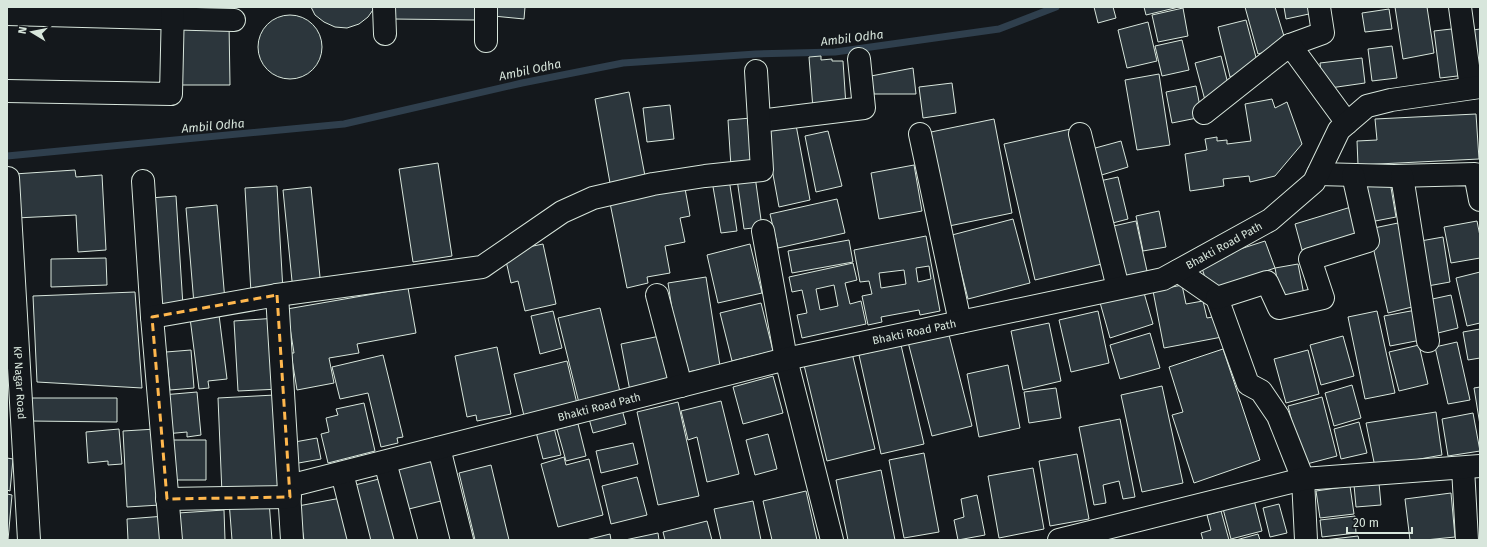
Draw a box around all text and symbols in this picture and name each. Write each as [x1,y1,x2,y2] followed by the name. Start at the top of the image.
[12,12,52,52] north arrow
[16,26,30,35] text: N
[819,27,884,49] water label: Ambil Odha
[497,57,562,84] water label: Ambil Odha
[180,116,245,136] water label: Ambil Odha
[1183,219,1264,272] street label: Bhakti Road Path
[871,317,957,347] street label: Bhakti Road Path
[11,346,28,420] street label: KP Nagar Road
[556,390,642,424] street label: Bhakti Road Path
[1347,509,1412,535] scale bar
[1353,516,1379,530] text: 20 m

